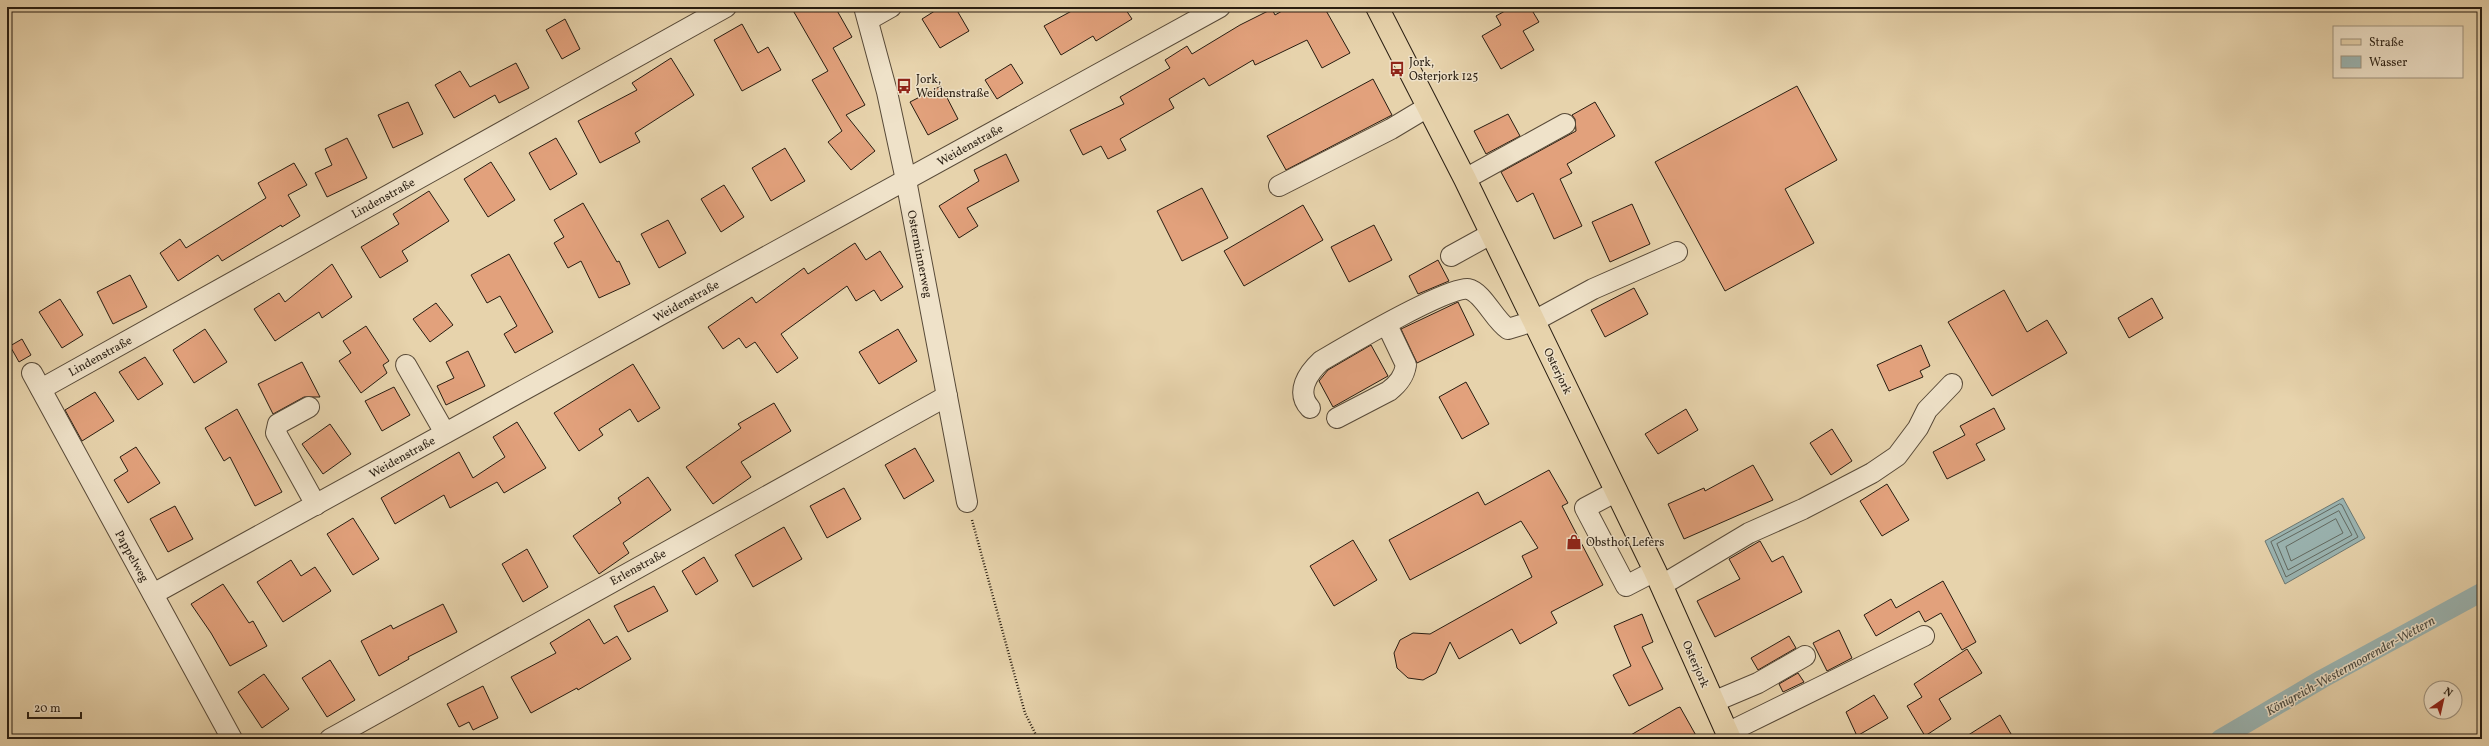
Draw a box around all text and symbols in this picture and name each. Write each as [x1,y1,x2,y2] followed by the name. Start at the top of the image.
[2333,26,2463,78] legend
[2369,35,2404,51] text: Straße
[1409,55,1479,85] place label: Jork, Osterjork 125
[2369,55,2407,71] text: Wasser
[1388,60,1406,78] bus stop icon: Jork, Osterjork 125
[916,72,990,102] place label: Jork, Weidenstraße
[895,77,913,95] bus stop icon: Jork, Weidenstraße
[935,121,1007,171] street label: Weidenstraße
[349,175,418,223] street label: Lindenstraße
[903,209,935,299] street label: Osterminnerweg
[651,277,723,327] street label: Weidenstraße
[66,333,135,381] street label: Lindenstraße
[1539,345,1575,398] street label: Osterjork
[367,433,439,483] street label: Weidenstraße
[110,528,152,585] street label: Pappelweg
[1565,533,1583,551] shop icon: Obsthof Lefers
[1586,535,1664,551] place label: Obsthof Lefers
[608,546,670,590] street label: Erlenstraße
[2263,612,2439,721] water label: Königreich-Westermoorender-Wettern
[1678,638,1713,691] street label: Osterjork
[2423,680,2463,720] north arrow
[2440,684,2455,701] text: N
[28,694,81,720] scale bar
[34,701,61,717] text: 20 m

